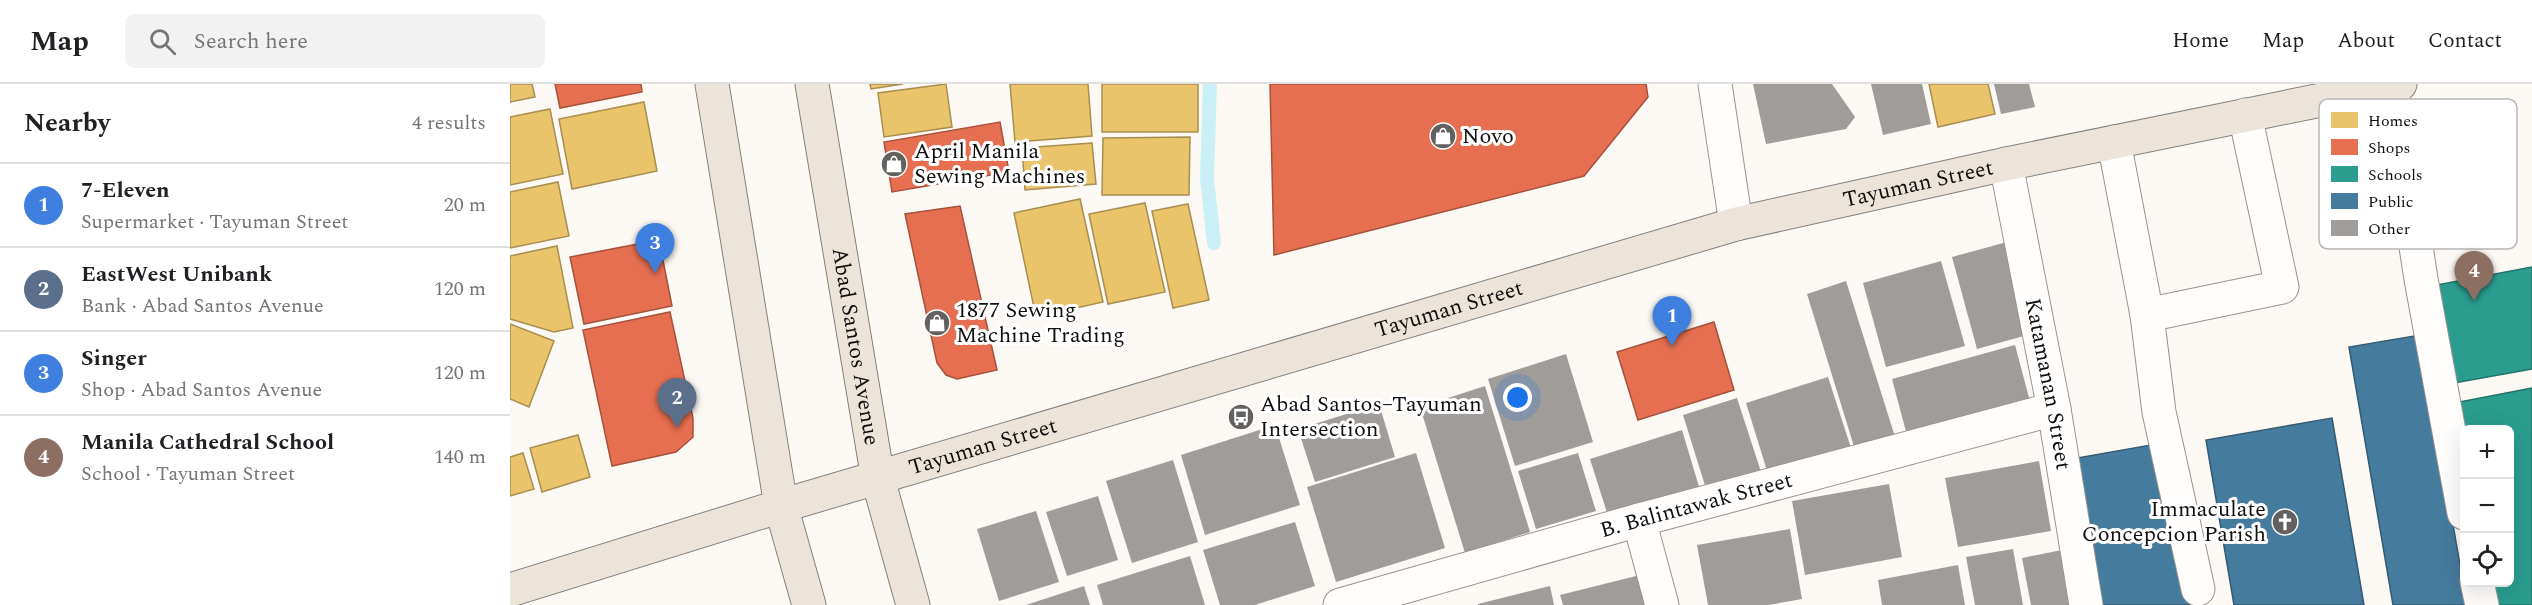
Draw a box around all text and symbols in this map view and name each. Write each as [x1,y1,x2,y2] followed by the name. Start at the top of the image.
[125,14,545,68] search box
[30,20,89,63] text: Map
[146,25,179,58] icon: search
[194,25,308,58] text: Search here
[2172,25,2229,57] text: Home
[2262,25,2304,57] text: Map
[2337,25,2395,57] text: About
[2428,25,2502,57] text: Contact
[2319,99,2517,249] legend
[24,103,110,143] text: Nearby
[412,108,486,138] text: 4 results
[2368,109,2418,133] text: Homes
[1462,120,1514,153] place label: Novo
[1428,121,1458,151] shop icon: Novo
[914,135,1085,193] place label: April Manila Sewing Machines
[2368,136,2410,160] text: Shops
[879,149,909,179] shop icon: April Manila Sewing Machines
[1840,151,1997,216] street label: Tayuman Street
[2368,163,2423,187] text: Schools
[81,174,170,207] text: 7-Eleven
[38,190,49,220] text: 1
[444,190,486,220] text: 20 m
[2368,190,2414,214] text: Public
[81,207,348,237] text: Supermarket · Tayuman Street
[2368,217,2410,241] text: Other
[636,224,674,273] pin: 3
[823,245,889,448] street label: Abad Santos Avenue
[2454,252,2494,301] pin: 4
[81,258,272,291] text: EastWest Unibank
[1371,271,1527,346] street label: Tayuman Street
[38,274,49,304] text: 2
[434,274,486,304] text: 120 m
[81,291,324,321] text: Bank · Abad Santos Avenue
[956,294,1125,352] place label: 1877 Sewing Machine Trading
[2016,295,2080,472] street label: Katamanan Street
[1652,296,1692,346] pin: 1
[922,308,952,338] shop icon: 1877 Sewing Machine Trading
[81,342,147,375] text: Singer
[38,358,49,388] text: 3
[434,358,486,388] text: 120 m
[81,375,322,405] text: Shop · Abad Santos Avenue
[658,378,696,428] pin: 2
[1503,383,1532,412] your location
[1260,388,1482,446] place label: Abad Santos–Tayuman Intersection
[1226,402,1256,432] bus stop icon: Abad Santos–Tayuman Intersection
[905,409,1061,484] street label: Tayuman Street
[2460,425,2514,587] map controls
[2460,425,2514,479] button: +
[81,426,334,459] text: Manila Cathedral School
[38,442,49,472] text: 4
[434,442,486,472] text: 140 m
[81,459,295,489] text: School · Tayuman Street
[1596,463,1796,547] street label: B. Balintawak Street
[2460,479,2514,533] button: −
[2082,493,2266,551] place label: Immaculate Concepcion Parish
[2270,507,2300,537] church icon: Immaculate Concepcion Parish
[2460,533,2514,587] button: locate

